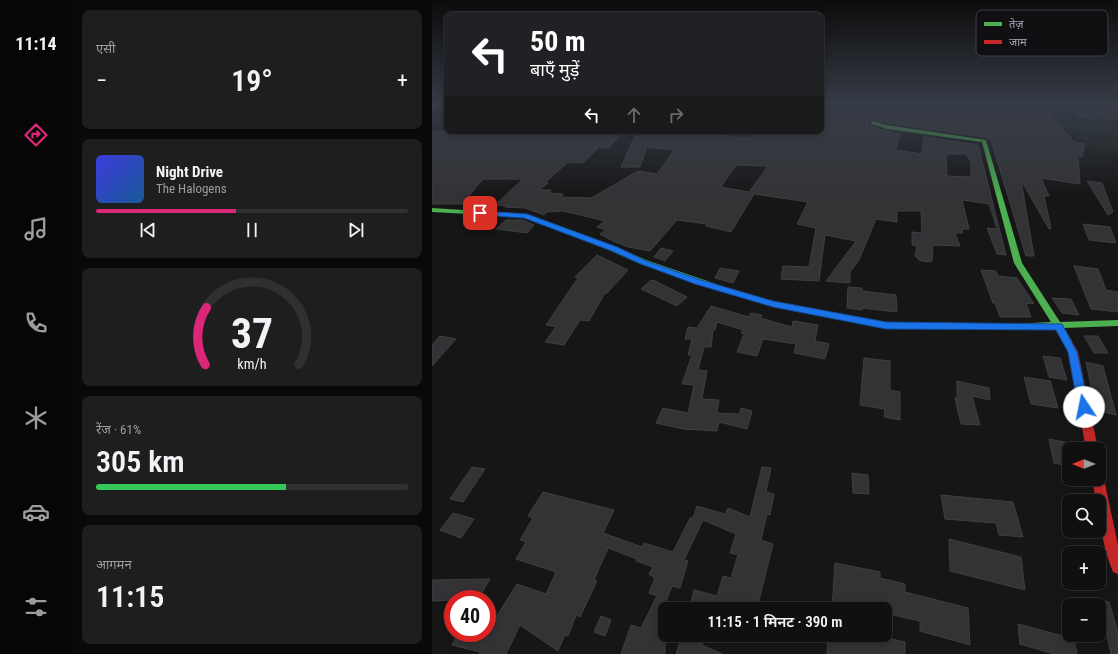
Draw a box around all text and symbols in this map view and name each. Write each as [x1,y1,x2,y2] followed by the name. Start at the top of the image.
[976,10,1108,56] legend
[1009,18,1024,31] text: तेज़
[530,25,586,58] text: 50 m
[464,28,516,80] icon: left
[15,33,57,54] text: 11:14
[1009,36,1027,49] text: जाम
[96,41,115,56] text: एसी
[530,59,579,80] text: बाएँ मुड़ें
[231,63,273,98] text: 19°
[96,68,107,93] text: −
[397,68,408,93] text: +
[581,104,603,126] icon: left
[623,104,645,126] icon: ahead
[665,104,687,126] icon: right
[22,121,50,149] icon: directions
[156,163,223,181] text: Night Drive
[156,181,227,196] text: The Halogens
[463,196,497,230] pin
[469,202,491,224] icon: arrive
[22,215,50,243] icon: music
[137,219,159,241] icon: previous
[241,219,263,241] icon: pause
[345,219,367,241] icon: next
[22,309,50,337] icon: phone
[231,309,273,358] text: 37
[237,356,267,372] text: km/h
[1063,386,1105,428] position arrow
[22,404,50,432] icon: climate
[96,422,141,437] text: रेंज · 61%
[1062,442,1106,486] north arrow
[1062,442,1106,642] map controls
[96,444,185,479] text: 305 km
[1062,494,1106,538] button: search
[22,498,50,526] icon: car
[1062,546,1106,590] button: +
[96,557,132,572] text: आगमन
[96,579,164,614] text: 11:15
[444,590,496,642] speed limit sign: 40
[22,593,50,621] icon: filters
[1062,598,1106,642] button: −
[708,613,842,631] text: 11:15 · 1 मिनट · 390 m

